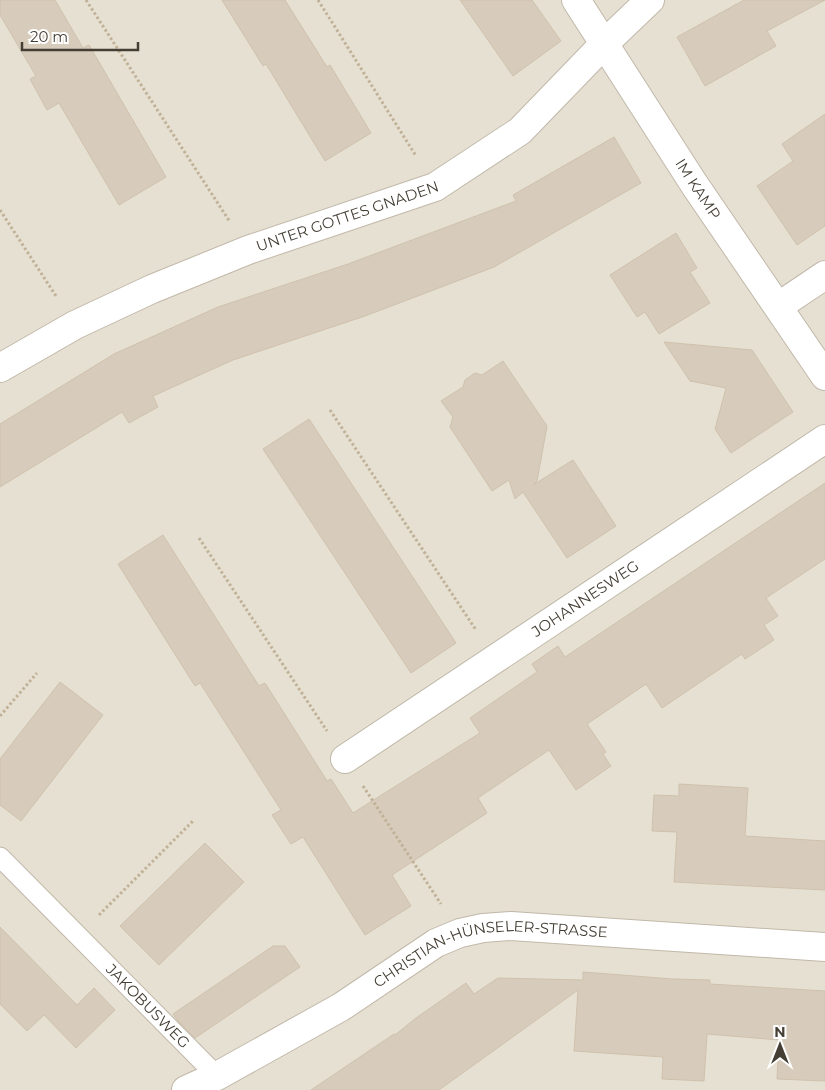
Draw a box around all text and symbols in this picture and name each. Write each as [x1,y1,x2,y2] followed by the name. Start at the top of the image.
[22,20,139,52] scale bar
[30,27,68,46] text: 20 m
[671,155,725,223] street label: IM KAMP
[254,176,441,256] street label: UNTER GOTTES GNADEN
[527,556,642,641] street label: JOHANNESWEG
[370,916,608,991] street label: CHRISTIAN-HÜNSELER-STRASSE
[102,959,194,1052] street label: JAKOBUSWEG
[755,1020,805,1070] north arrow
[774,1023,786,1041] text: N

